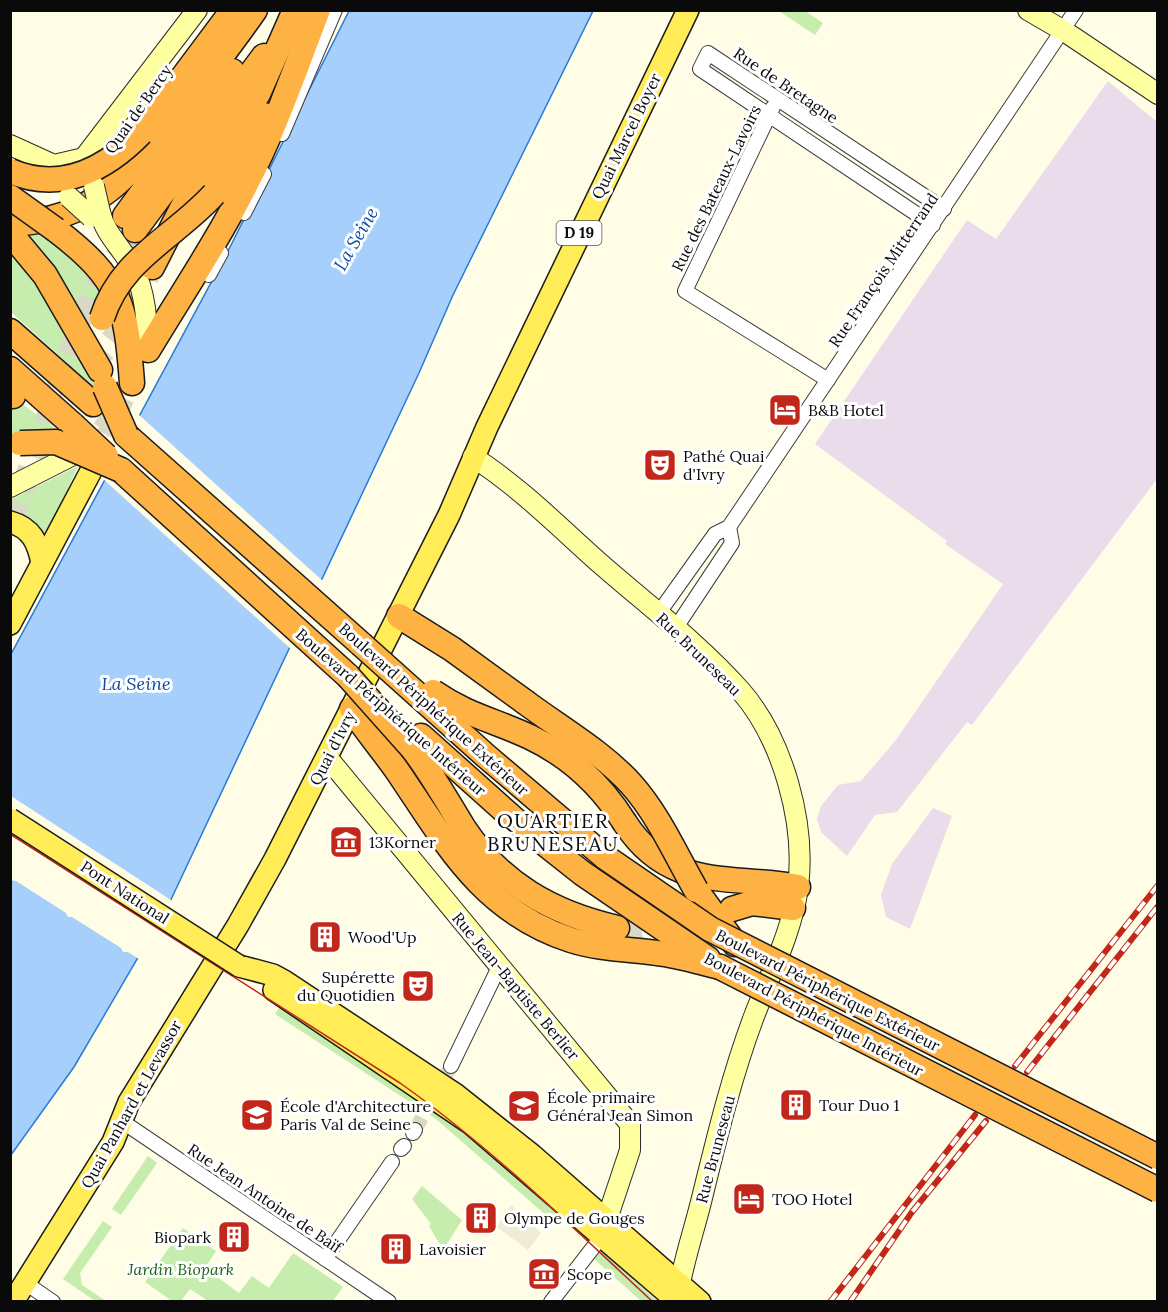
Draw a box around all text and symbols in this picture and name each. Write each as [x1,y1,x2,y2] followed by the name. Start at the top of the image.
[730,43,842,128] street label: Rue de Bretagne
[100,60,176,157] street label: Quai de Bercy
[587,70,665,202] street label: Quai Marcel Boyer
[667,101,765,275] street label: Rue des Bateaux-Lavoirs
[824,189,942,351] street label: Rue François Mitterrand
[328,203,383,274] water label: La Seine
[556,221,602,245] road number: D 19
[767,392,803,428] hotel icon: B&B Hotel
[808,400,884,420] place label: B&B Hotel
[683,446,764,484] place label: Pathé Quai d'Ivry
[642,447,678,483] theatre icon: Pathé Quai d'Ivry
[652,608,746,700] street label: Rue Bruneseau
[335,618,533,800] street label: Boulevard Périphérique Extérieur
[292,624,490,800] street label: Boulevard Périphérique Intérieur
[101,672,171,695] water label: La Seine
[305,707,360,789] street label: Quai d'Ivry
[487,808,619,856] district label: QUARTIER BRUNESEAU
[328,824,364,860] museum icon: 13Korner
[369,832,436,852] place label: 13Korner
[77,856,173,928] street label: Pont National
[448,908,584,1064] street label: Rue Jean-Baptiste Berlier
[307,919,343,955] building icon: Wood'Up
[713,925,944,1055] street label: Boulevard Périphérique Extérieur
[348,927,417,947] place label: Wood'Up
[701,948,927,1080] street label: Boulevard Périphérique Intérieur
[297,967,395,1005] place label: Supérette du Quotidien
[400,968,436,1004] theatre icon: Supérette du Quotidien
[76,1016,186,1192] street label: Quai Panhard et Levassor
[547,1087,694,1125] place label: École primaire Général Jean Simon
[778,1087,814,1123] building icon: Tour Duo 1
[506,1088,542,1124] school or university icon: École primaire Général Jean Simon
[691,1092,739,1205] street label: Rue Bruneseau
[819,1095,900,1115] place label: Tour Duo 1
[280,1096,432,1134] place label: École d'Architecture Paris Val de Seine
[239,1097,275,1133] school or university icon: École d'Architecture Paris Val de Seine
[184,1139,347,1258] street label: Rue Jean Antoine de Baïf
[731,1181,767,1217] hotel icon: TOO Hotel
[772,1189,853,1209] place label: TOO Hotel
[463,1200,499,1236] building icon: Olympe de Gouges
[504,1208,645,1228] place label: Olympe de Gouges
[216,1219,252,1255] building icon: Biopark
[154,1227,211,1247] place label: Biopark
[378,1231,414,1267] building icon: Lavoisier
[419,1239,486,1259] place label: Lavoisier
[526,1256,562,1292] museum icon: Scope
[127,1259,234,1279] park label: Jardin Biopark
[567,1264,612,1284] place label: Scope

